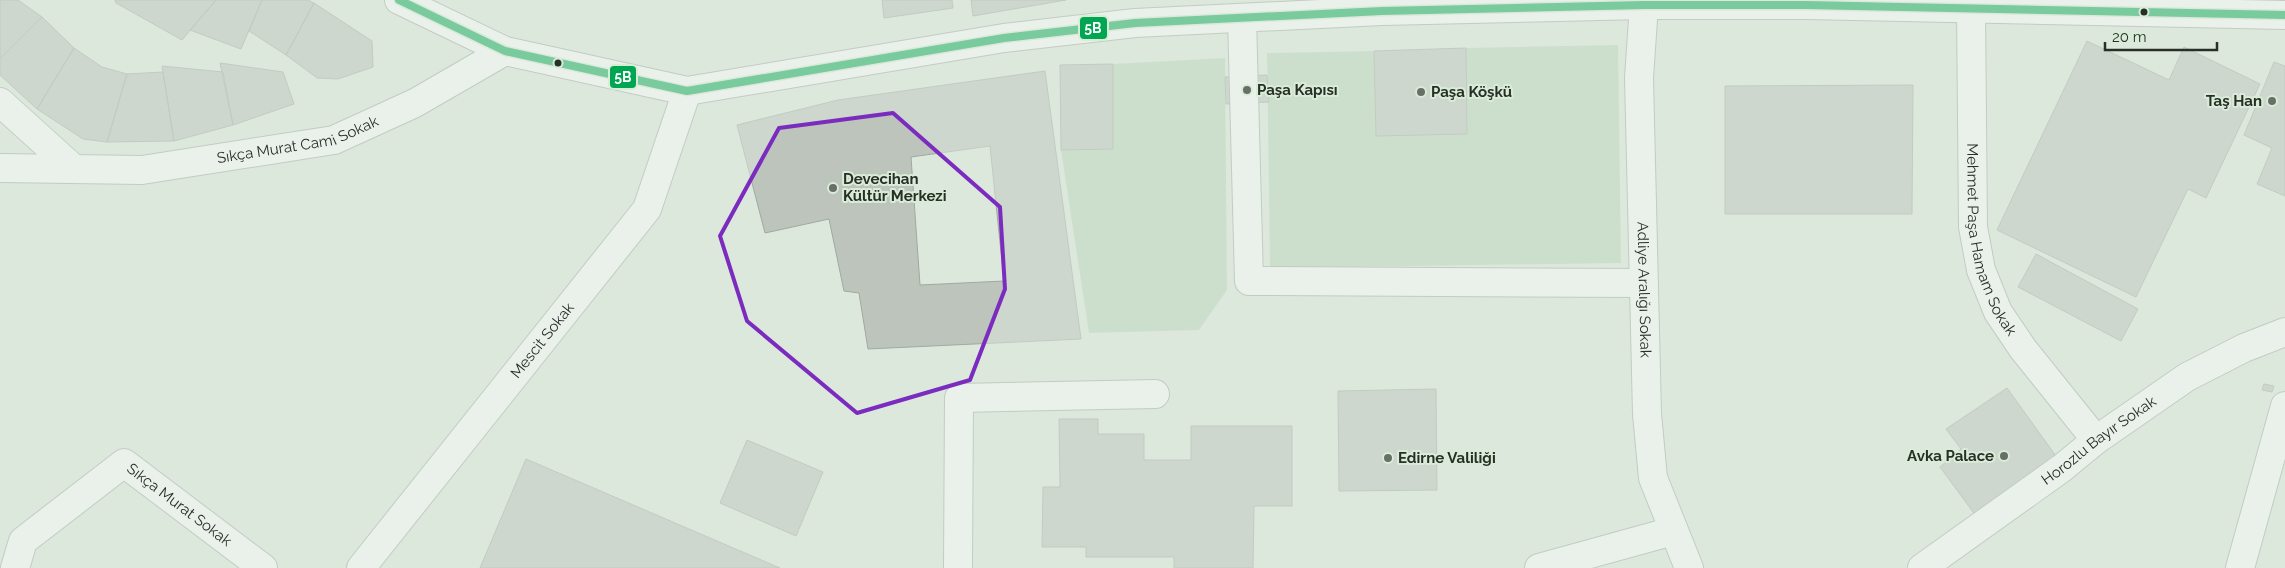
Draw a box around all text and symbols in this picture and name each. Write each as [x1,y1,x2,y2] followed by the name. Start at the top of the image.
[2139,7,2149,17] unlabelled marker
[1079,16,1108,40] line badge: 5B
[1084,20,1102,36] text: 5B
[2105,20,2218,52] scale bar
[2112,28,2147,46] text: 20 m
[553,58,563,68] unlabelled marker
[609,65,637,89] line badge: 5B
[614,69,632,85] text: 5B
[1257,81,1338,99] place label: Paşa Kapısı
[1431,83,1512,101] place label: Paşa Köşkü
[1241,84,1253,96] marker: Paşa Kapısı
[1415,86,1427,98] marker: Paşa Köşkü
[2206,92,2262,110] place label: Taş Han
[2266,95,2278,107] marker: Taş Han
[216,112,381,167] street label: Sıkça Murat Cami Sokak
[1963,143,2020,339] street label: Mehmet Paşa Hamam Sokak
[843,170,947,205] place label: Devecihan Kültür Merkezi
[827,182,839,194] marker: Devecihan Kültür Merkezi
[1633,222,1655,358] street label: Adliye Aralığı Sokak
[507,299,578,382] street label: Mescit Sokak
[2038,392,2160,489] street label: Horozlu Bayır Sokak
[1907,447,1994,465] place label: Avka Palace
[1398,449,1496,467] place label: Edirne Valiliği
[1998,450,2010,462] marker: Avka Palace
[1382,452,1394,464] marker: Edirne Valiliği
[123,459,235,550] street label: Sıkça Murat Sokak

